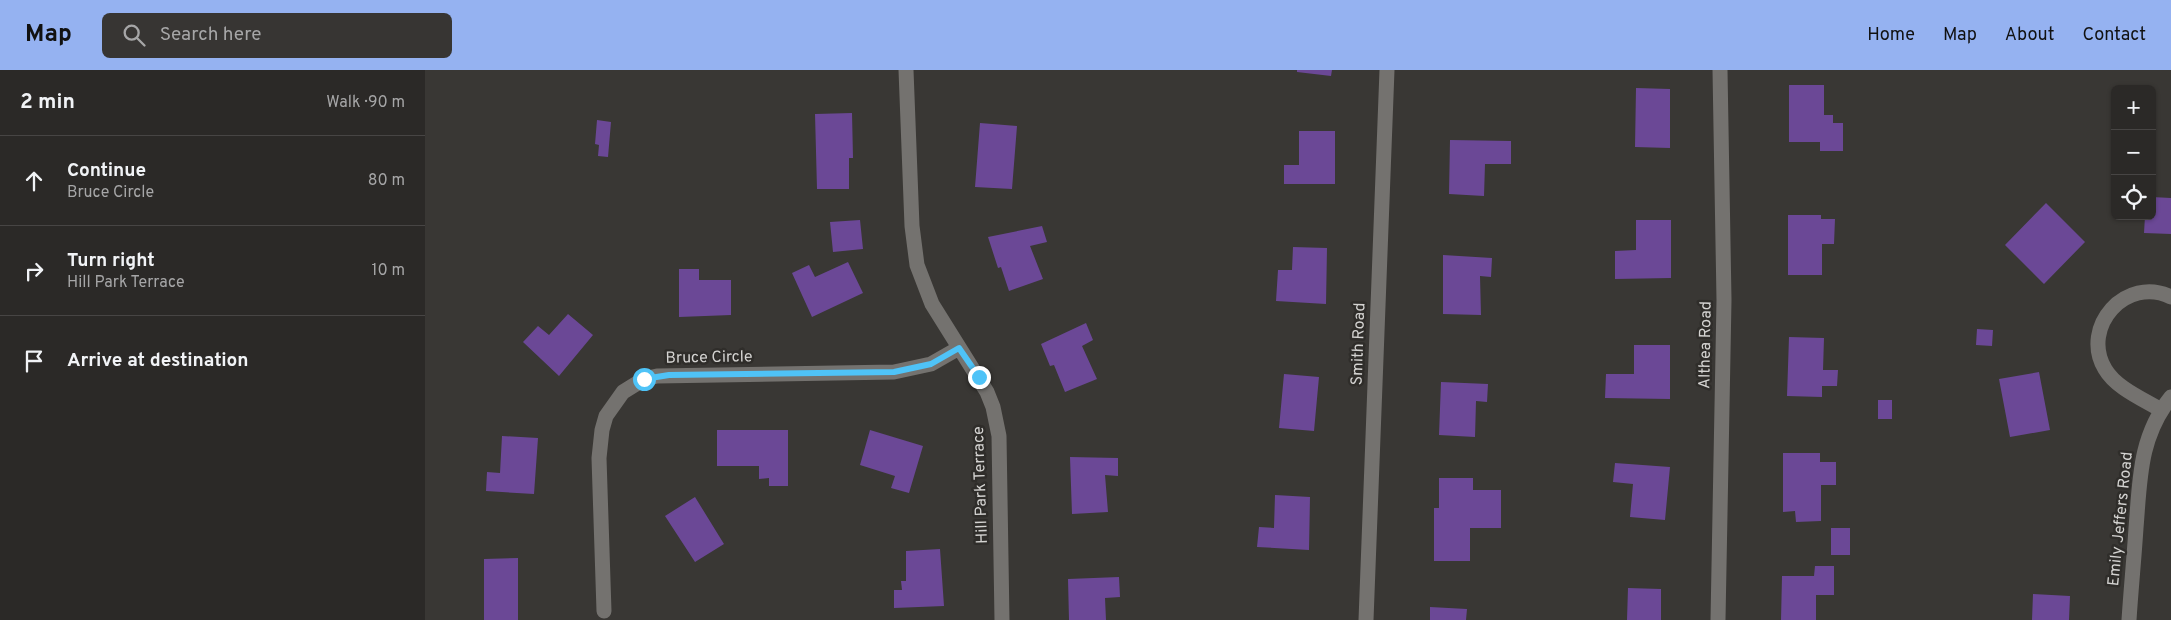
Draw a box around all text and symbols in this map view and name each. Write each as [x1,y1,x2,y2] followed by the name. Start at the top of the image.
[102,13,452,58] search box
[25,20,72,50] text: Map
[120,21,148,49] icon: search
[160,23,261,47] text: Search here
[1867,24,1915,47] text: Home
[1943,24,1977,47] text: Map
[2005,24,2054,47] text: About
[2082,24,2146,47] text: Contact
[2111,85,2156,220] map controls
[2111,85,2156,130] button: +
[20,89,75,116] text: 2 min
[326,93,405,113] text: Walk · 90 m
[2111,130,2156,175] button: −
[67,159,146,183] text: Continue
[20,167,48,195] icon: ahead
[368,171,405,191] text: 80 m
[2111,175,2156,220] button: locate
[67,183,154,203] text: Bruce Circle
[67,249,155,273] text: Turn right
[20,257,48,285] icon: right
[371,261,405,281] text: 10 m
[67,273,185,293] text: Hill Park Terrace
[1695,301,1717,389] street label: Althea Road
[1348,302,1370,386] street label: Smith Road
[20,347,48,375] icon: arrive
[665,347,753,369] street label: Bruce Circle
[67,349,248,373] text: Arrive at destination
[968,366,991,389] route end
[633,368,656,391] route start
[969,426,993,544] street label: Hill Park Terrace
[2104,451,2138,587] street label: Emily Jeffers Road

